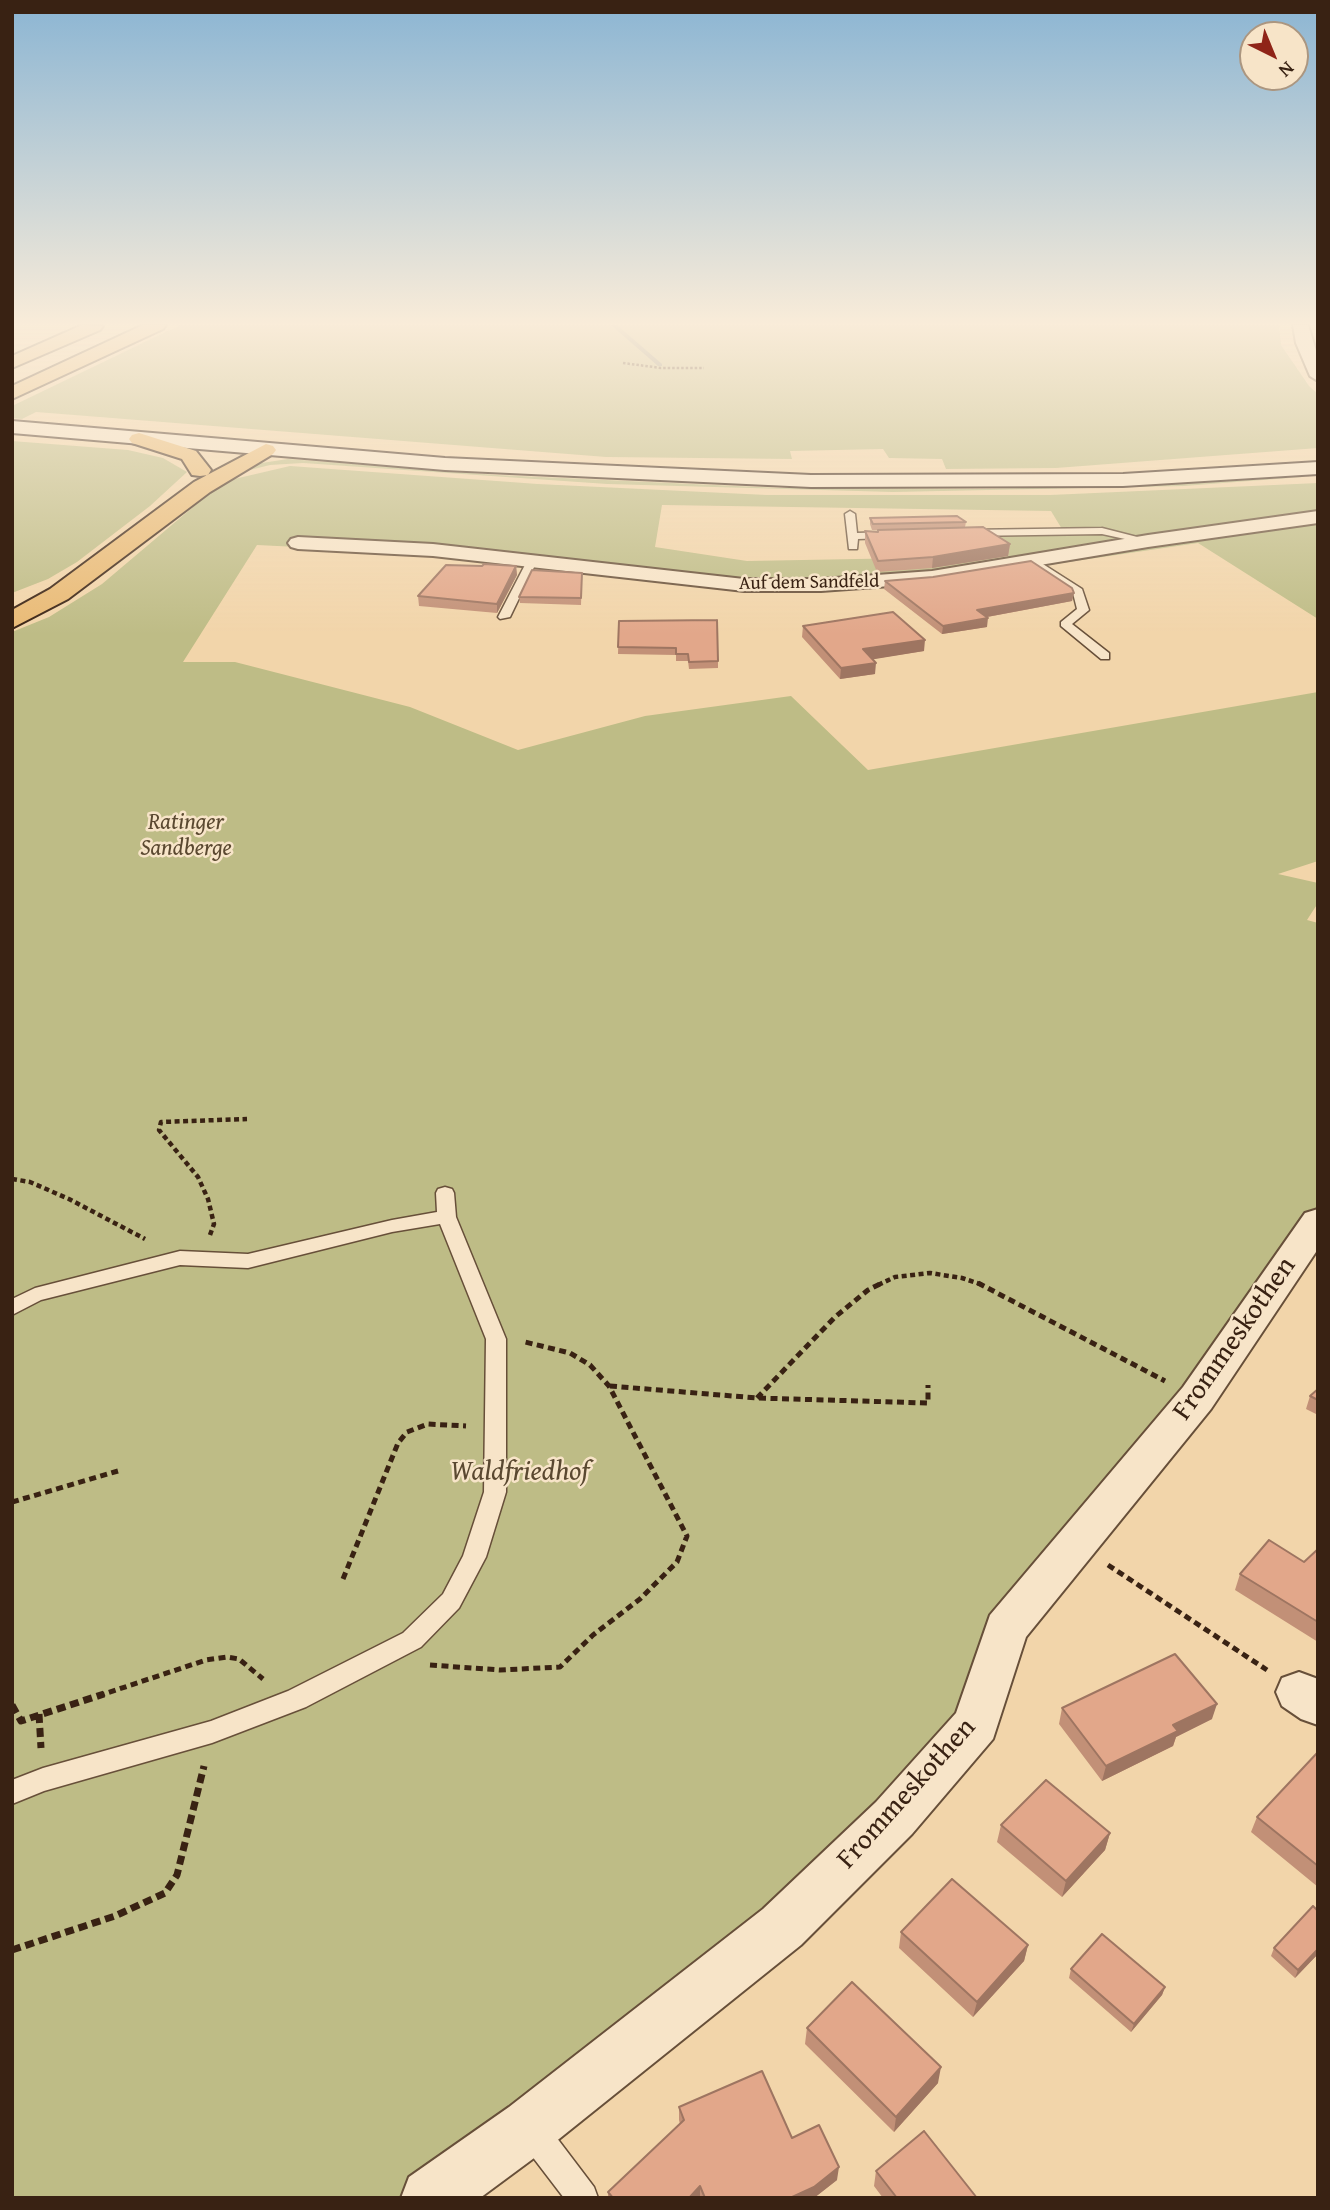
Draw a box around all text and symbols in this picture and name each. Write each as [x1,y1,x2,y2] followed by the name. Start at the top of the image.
[1239,21,1309,91] north arrow
[1273,55,1301,84] text: N
[739,570,879,596] street label: Auf dem Sandfeld
[140,809,232,863] park label: Ratinger Sandberge
[1166,1251,1304,1427] street label: Frommeskothen
[451,1456,589,1490] park label: Waldfriedhof
[830,1712,984,1876] street label: Frommeskothen

